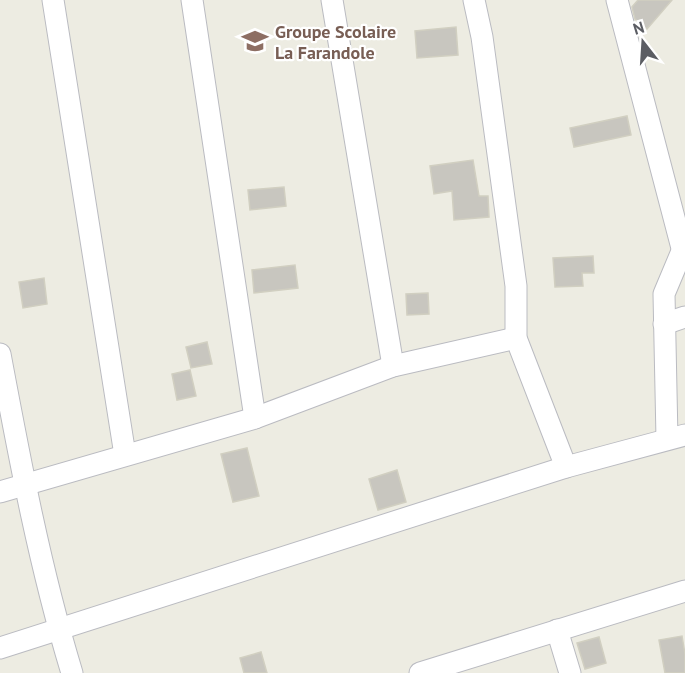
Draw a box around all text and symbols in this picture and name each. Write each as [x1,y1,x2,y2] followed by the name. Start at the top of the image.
[613,12,673,72] north arrow
[631,17,647,39] text: N
[275,20,396,64] place label: Groupe Scolaire La Farandole
[240,26,270,56] school or university icon: Groupe Scolaire La Farandole

